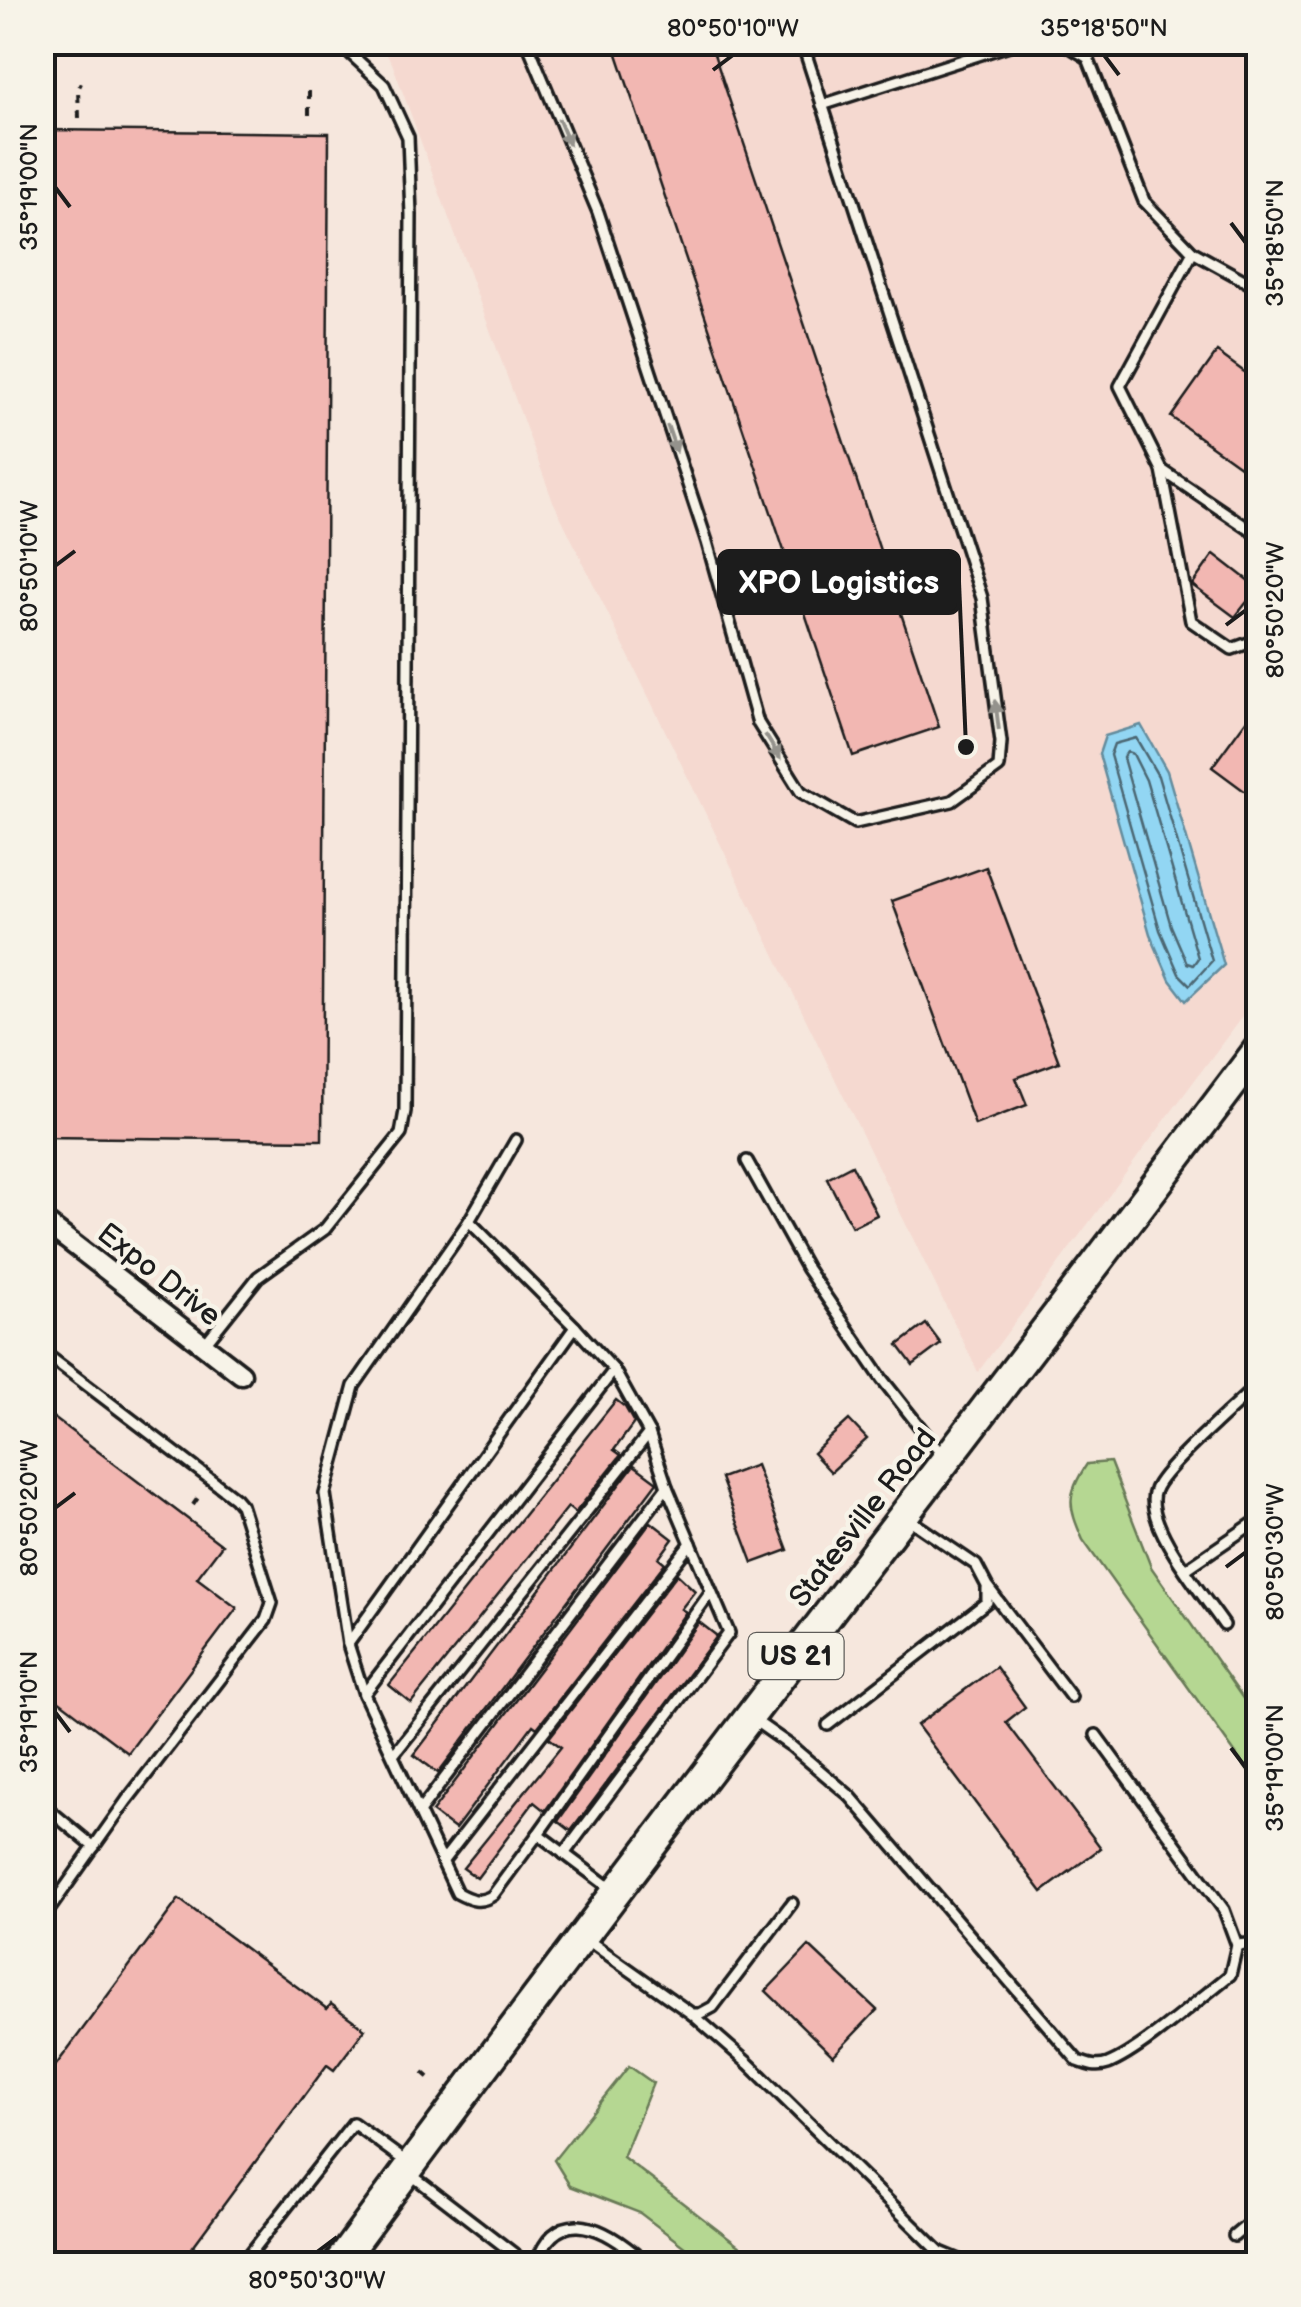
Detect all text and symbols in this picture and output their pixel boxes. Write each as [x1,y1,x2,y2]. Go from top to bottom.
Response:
text: 80°50'10"W [667,13,799,44]
text: 35°18'50"N [1040,13,1168,44]
one-way arrow [557,118,573,148]
text: 35°19'00"N [14,123,45,251]
text: 35°18'50"N [1260,179,1291,307]
one-way arrow [666,424,681,454]
text: 80°50'10"W [14,500,45,632]
text: 80°50'20"W [1260,541,1291,678]
callout: XPO Logistics [719,551,959,613]
text: XPO Logistics [739,564,939,603]
one-way arrow [989,699,1005,731]
one-way arrow [763,733,781,761]
street label: Expo Drive [90,1216,228,1334]
street label: Statesville Road [782,1421,944,1615]
text: 80°50'20"W [14,1439,45,1576]
text: 80°50'30"W [1260,1483,1291,1621]
road number: US 21 [748,1633,844,1679]
text: 35°19'10"N [14,1650,45,1774]
text: 35°19'00"N [1260,1704,1291,1832]
text: 80°50'30"W [248,2265,386,2296]

